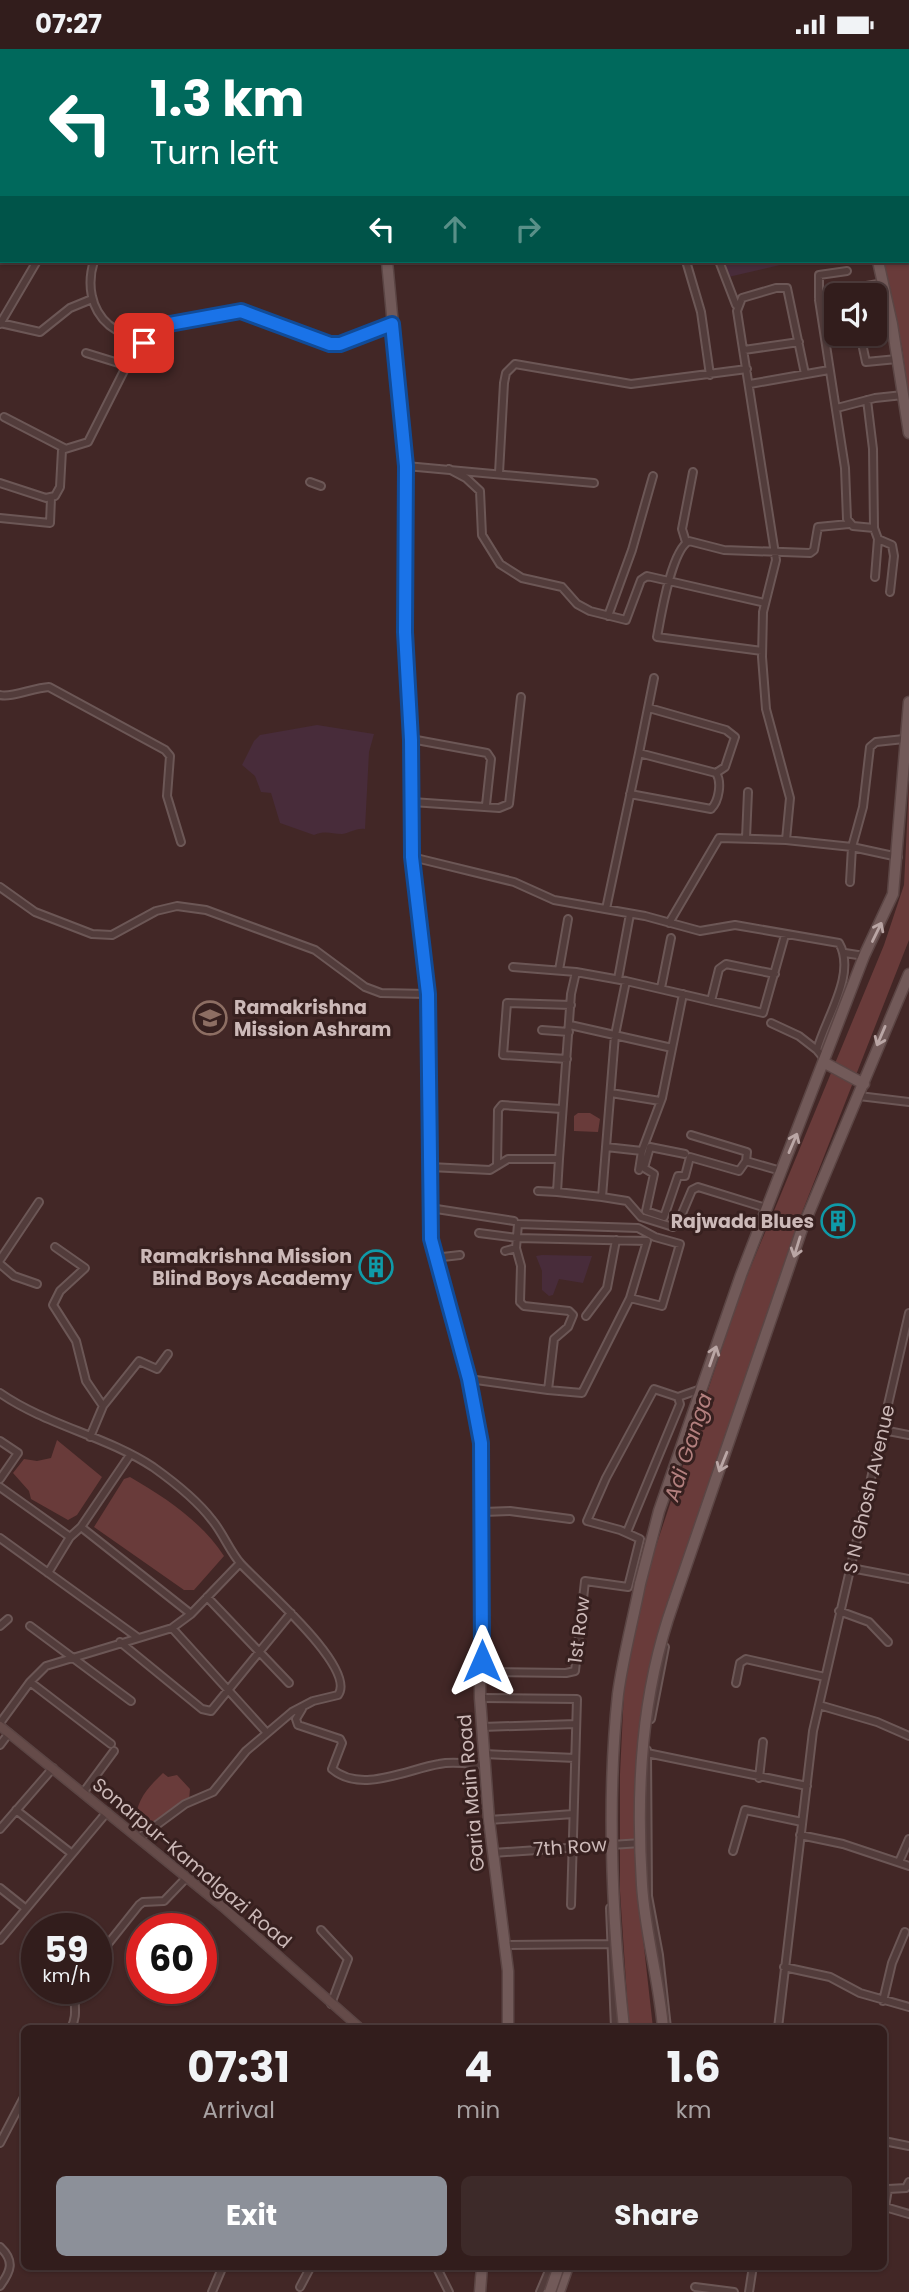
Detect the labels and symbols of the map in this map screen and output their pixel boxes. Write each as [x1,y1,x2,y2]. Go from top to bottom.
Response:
pin [114,313,174,373]
one-way arrow [870,922,884,943]
place label: Ramakrishna Mission Ashram [234,994,391,1043]
school or university icon: Ramakrishna Mission Ashram [191,999,229,1037]
one-way arrow [874,1025,887,1046]
one-way arrow [787,1132,800,1154]
building icon: Rajwada Blues [819,1202,857,1240]
place label: Rajwada Blues [671,1208,814,1235]
one-way arrow [789,1236,802,1258]
place label: Ramakrishna Mission Blind Boys Academy [140,1243,353,1292]
building icon: Ramakrishna Mission Blind Boys Academy [357,1248,395,1286]
one-way arrow [708,1345,720,1367]
water label: Adi Ganga [657,1389,719,1506]
street label: S N Ghosh Avenue [836,1402,902,1576]
one-way arrow [715,1451,728,1472]
street label: 1st Row [562,1595,597,1665]
position arrow [445,1624,519,1698]
street label: Garia Main Road [451,1713,491,1873]
street label: Sonarpur-Kamalgazi Road [87,1771,297,1955]
street label: 7th Row [532,1831,608,1863]
speed limit sign: 60 [126,1913,217,2004]

